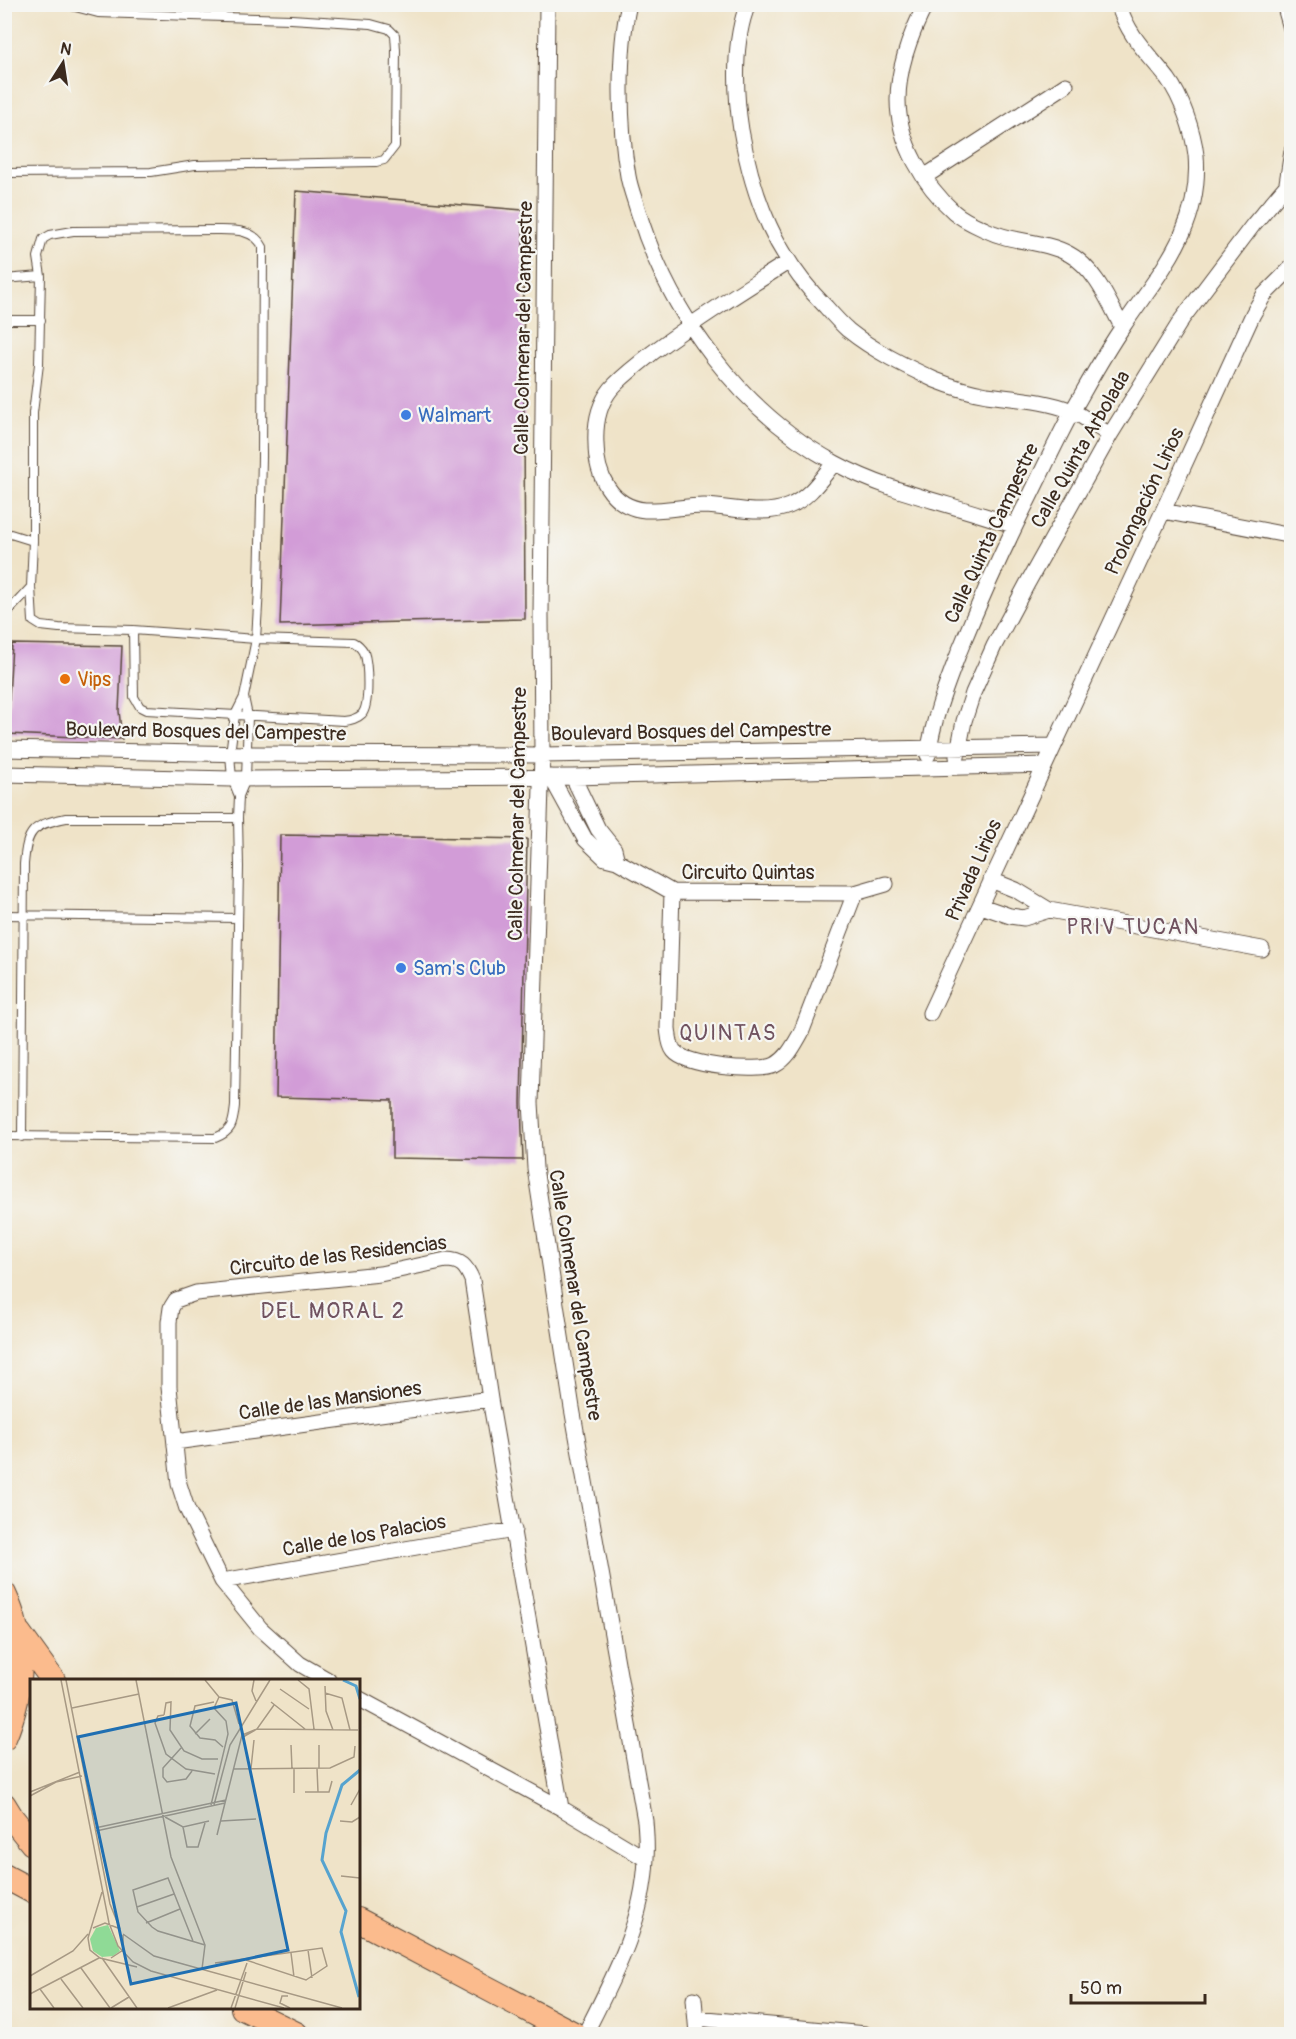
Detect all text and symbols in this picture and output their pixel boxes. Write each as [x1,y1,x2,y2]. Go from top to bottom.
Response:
north arrow [33,33,93,93]
text: N [59,38,73,60]
street label: Calle Colmenar del Campestre [509,201,538,455]
street label: Calle Quinta Arbolada [1025,366,1136,532]
place label: Walmart [418,403,492,428]
marker: Walmart [399,408,413,422]
street label: Prolongación Lirios [1099,424,1190,579]
street label: Calle Quinta Campestre [939,439,1044,627]
place label: Vips [77,667,111,692]
marker: Vips [58,672,72,686]
street label: Calle Colmenar del Campestre [503,687,532,941]
street label: Boulevard Bosques del Campestre [65,717,347,746]
street label: Boulevard Bosques del Campestre [550,717,832,746]
street label: Privada Lirios [940,815,1007,925]
street label: Circuito Quintas [681,860,815,885]
district label: PRIV TUCAN [1066,913,1200,941]
place label: Sam's Club [413,956,506,981]
marker: Sam's Club [394,961,408,975]
district label: QUINTAS [679,1019,777,1047]
street label: Calle Colmenar del Campestre [543,1168,608,1422]
street label: Circuito de las Residencias [228,1230,448,1281]
district label: DEL MORAL 2 [260,1297,406,1325]
street label: Calle de las Mansiones [237,1375,423,1426]
street label: Calle de los Palacios [281,1509,448,1562]
inset map [30,1679,360,2009]
scale bar [1071,1967,1204,2005]
text: 50 m [1080,1977,1122,2000]

